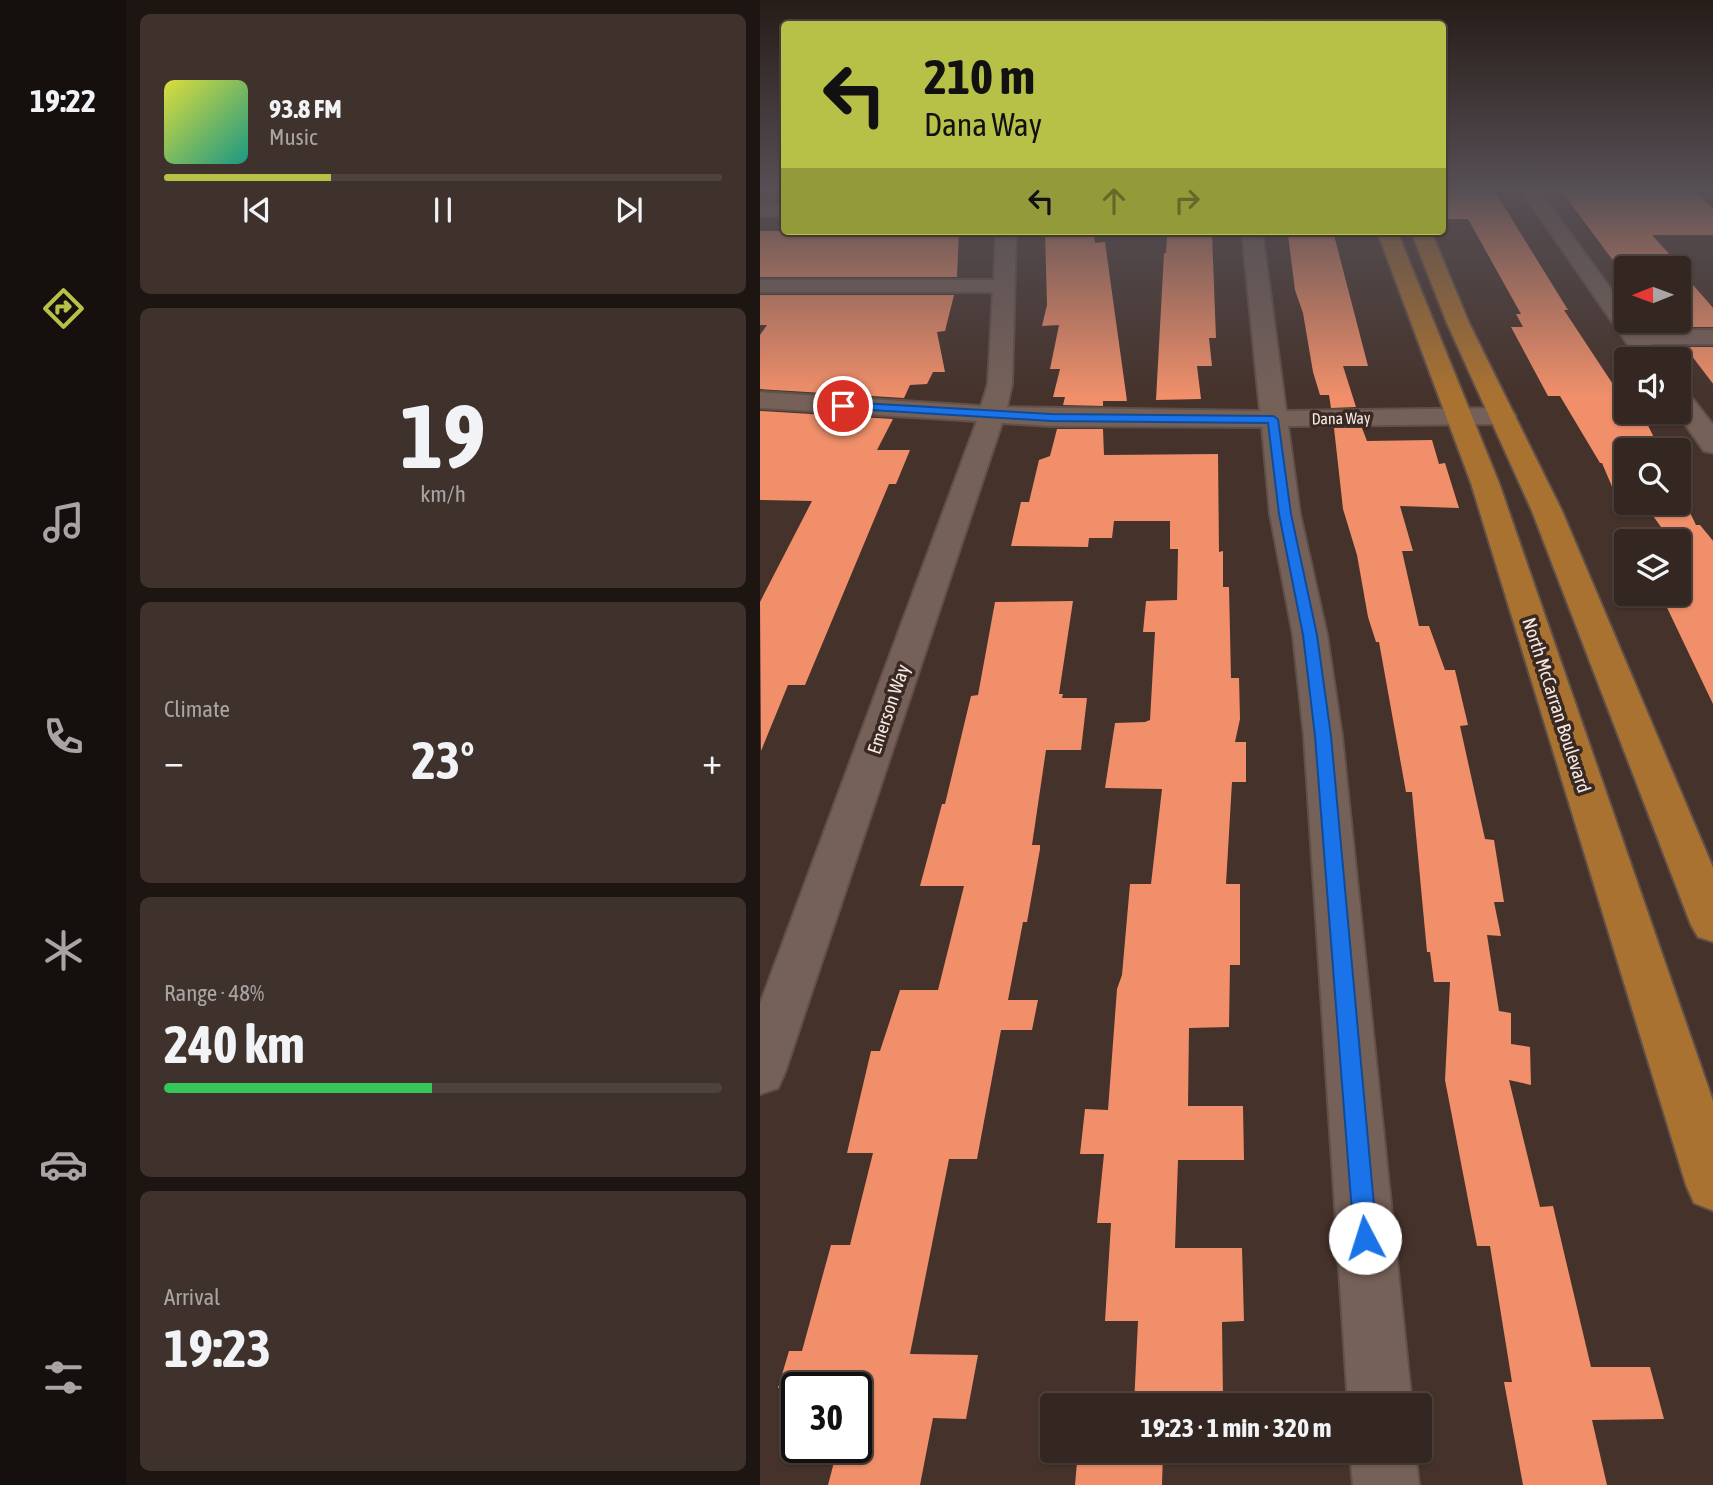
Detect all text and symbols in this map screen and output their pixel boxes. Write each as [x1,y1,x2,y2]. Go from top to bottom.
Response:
text: 210 m [924,48,1035,104]
icon: left [809,49,900,140]
text: 19:22 [30,82,96,119]
text: 93.8 FM [269,94,342,124]
text: Dana Way [924,106,1042,143]
text: Music [269,124,317,150]
icon: left [1022,182,1060,220]
icon: ahead [1095,182,1133,220]
icon: right [1168,182,1206,220]
icon: previous [238,191,276,229]
icon: pause [424,191,462,229]
icon: next [610,191,648,229]
north arrow [1614,256,1691,332]
map controls [1614,256,1691,606]
icon: directions [39,284,88,333]
button: sound [1614,347,1691,424]
pin [813,376,873,436]
text: 19 [400,383,486,487]
icon: arrive [824,387,862,425]
street label: Dana Way [1311,408,1371,429]
button: search [1614,438,1691,515]
text: km/h [420,481,466,507]
icon: music [39,498,88,547]
button: layers [1614,529,1691,606]
street label: North McCarran Boulevard [1518,615,1596,795]
street label: Emerson Way [862,661,914,757]
text: Climate [164,696,230,722]
icon: phone [39,712,88,761]
text: 23° [411,730,475,790]
text: − [164,739,184,782]
text: + [702,739,722,782]
icon: climate [39,926,88,975]
text: Range · 48% [164,980,264,1006]
text: 240 km [164,1014,305,1074]
icon: car [39,1140,88,1189]
position arrow [1328,1201,1402,1275]
text: Arrival [164,1284,220,1310]
text: 19:23 [164,1318,271,1378]
icon: filters [39,1353,88,1402]
speed limit sign: 30 [781,1372,872,1463]
text: 19:23 · 1 min · 320 m [1141,1413,1331,1443]

